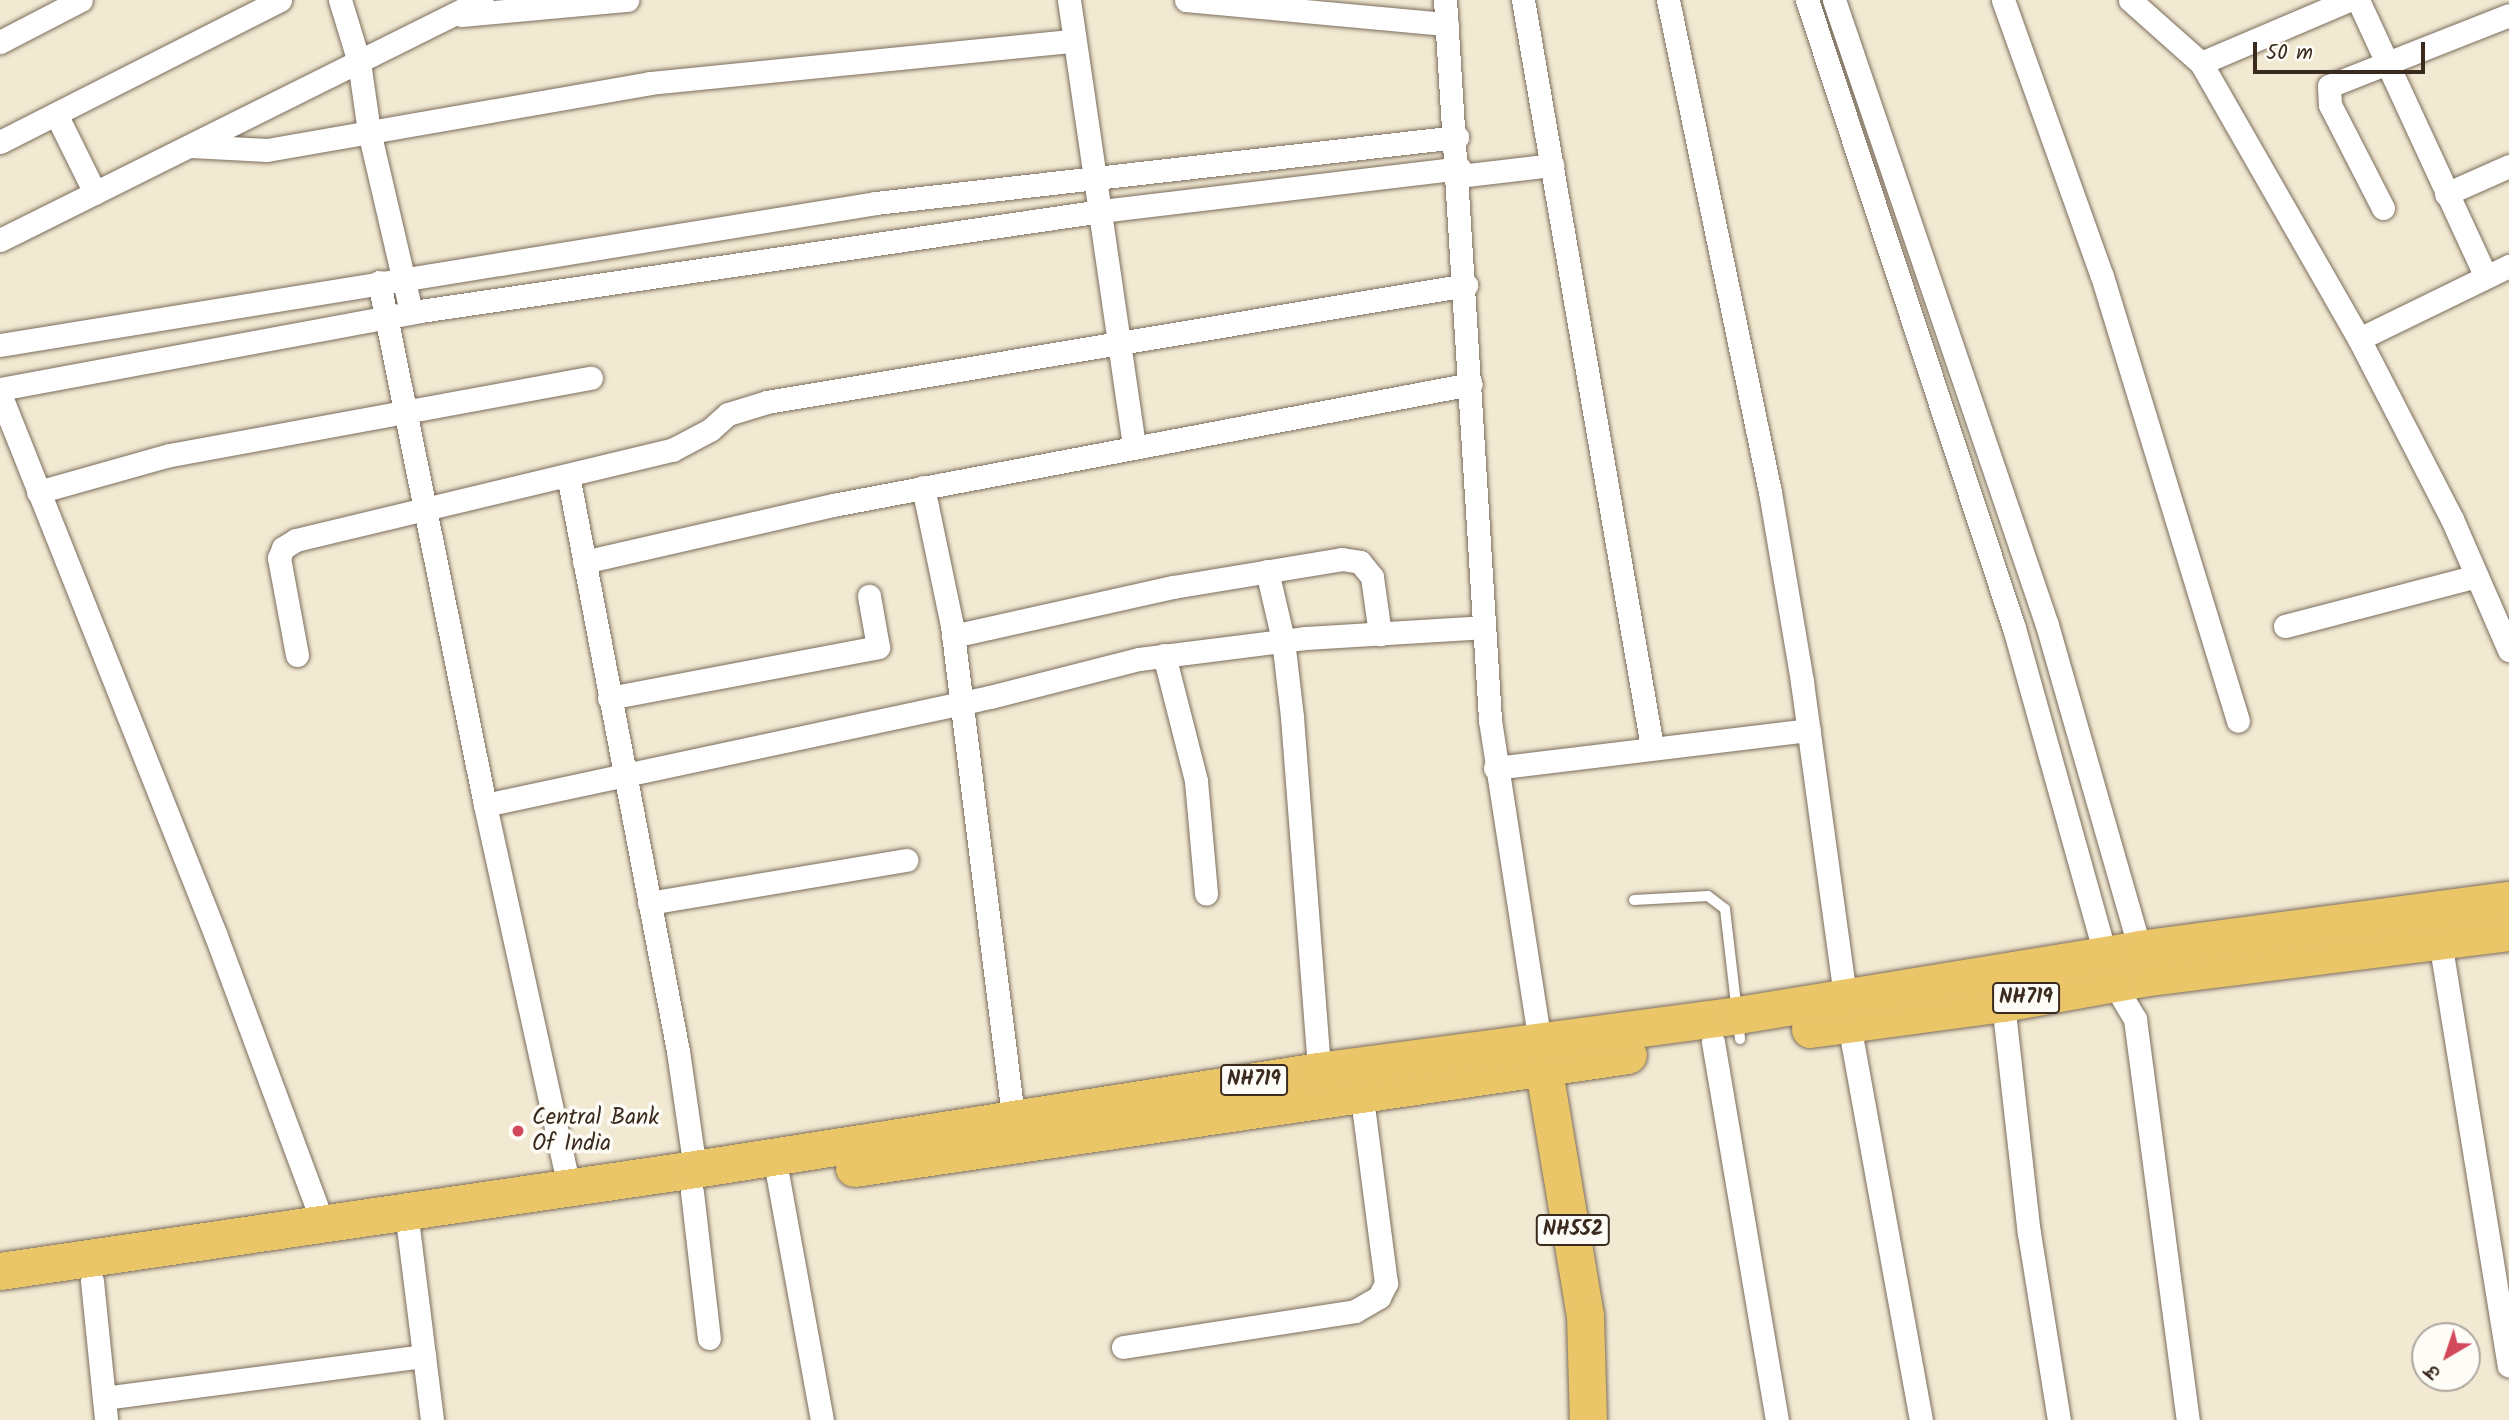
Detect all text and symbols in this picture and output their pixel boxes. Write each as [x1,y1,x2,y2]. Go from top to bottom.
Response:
scale bar [2257,28,2428,72]
text: 50 m [2266,37,2313,70]
road number: NH719 [1991,981,2061,1016]
road number: NH719 [1219,1062,1289,1098]
place label: Central Bank Of India [532,1104,659,1158]
marker: Central Bank Of India [510,1123,526,1139]
road number: NH552 [1534,1212,1612,1248]
north arrow [2411,1322,2481,1392]
text: उ [2420,1356,2448,1387]

